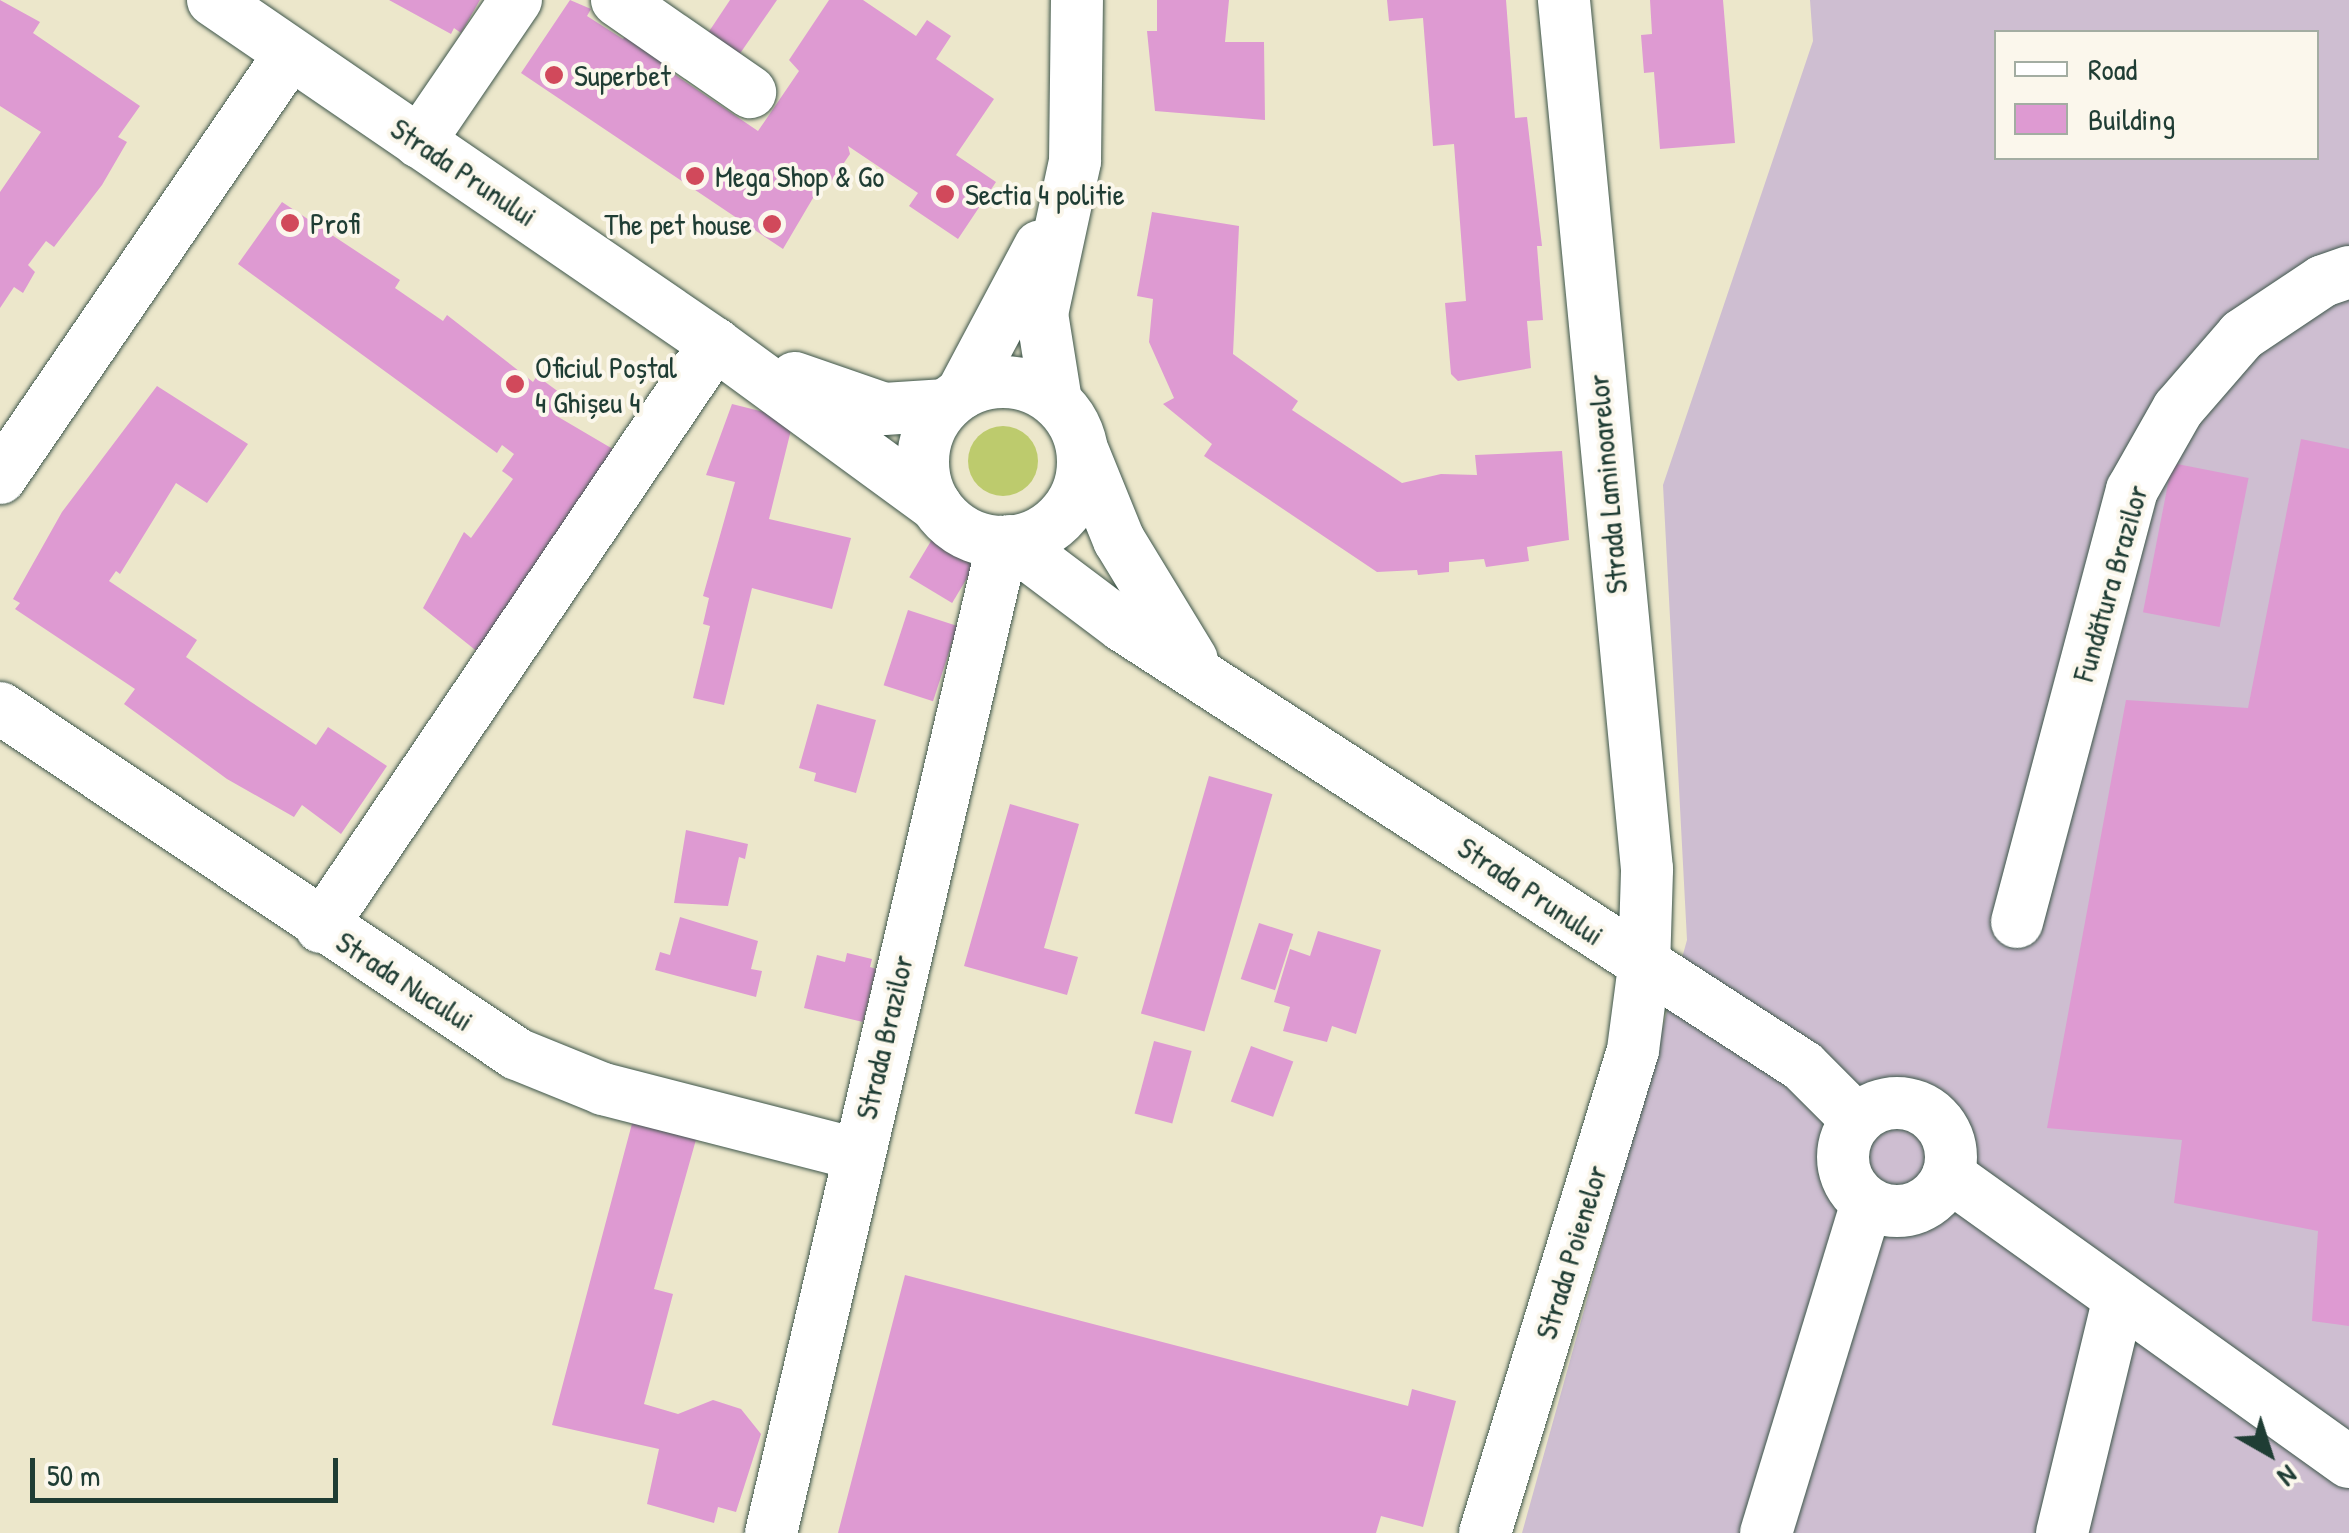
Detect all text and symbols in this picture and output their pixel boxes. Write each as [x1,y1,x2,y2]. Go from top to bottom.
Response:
legend [1994,30,2319,160]
text: Road [2088,49,2137,89]
place label: Superbet [574,57,671,93]
marker: Superbet [543,64,565,86]
text: Building [2088,99,2175,139]
street label: Strada Prunului [384,110,544,234]
place label: Mega Shop & Go [715,158,884,194]
marker: Mega Shop & Go [684,165,706,187]
place label: Sectia 4 politie [965,176,1125,212]
marker: Sectia 4 politie [934,183,956,205]
place label: Profi [310,205,360,241]
place label: The pet house [604,206,752,242]
marker: Profi [279,212,301,234]
marker: The pet house [761,213,783,235]
place label: Oficiul Poștal 4 Ghișeu 4 [535,349,677,420]
marker: Oficiul Poștal 4 Ghișeu 4 [504,373,526,395]
street label: Strada Laminoarelor [1579,373,1635,595]
street label: Fundătura Brazilor [2065,481,2155,685]
street label: Strada Prunului [1451,829,1611,953]
street label: Strada Nucului [330,923,480,1039]
street label: Strada Brazilor [848,951,920,1123]
street label: Strada Poienelor [1527,1161,1615,1343]
north arrow [2219,1403,2319,1503]
scale bar [35,1438,342,1500]
text: 50 m [47,1455,100,1495]
text: N [2270,1457,2306,1496]

